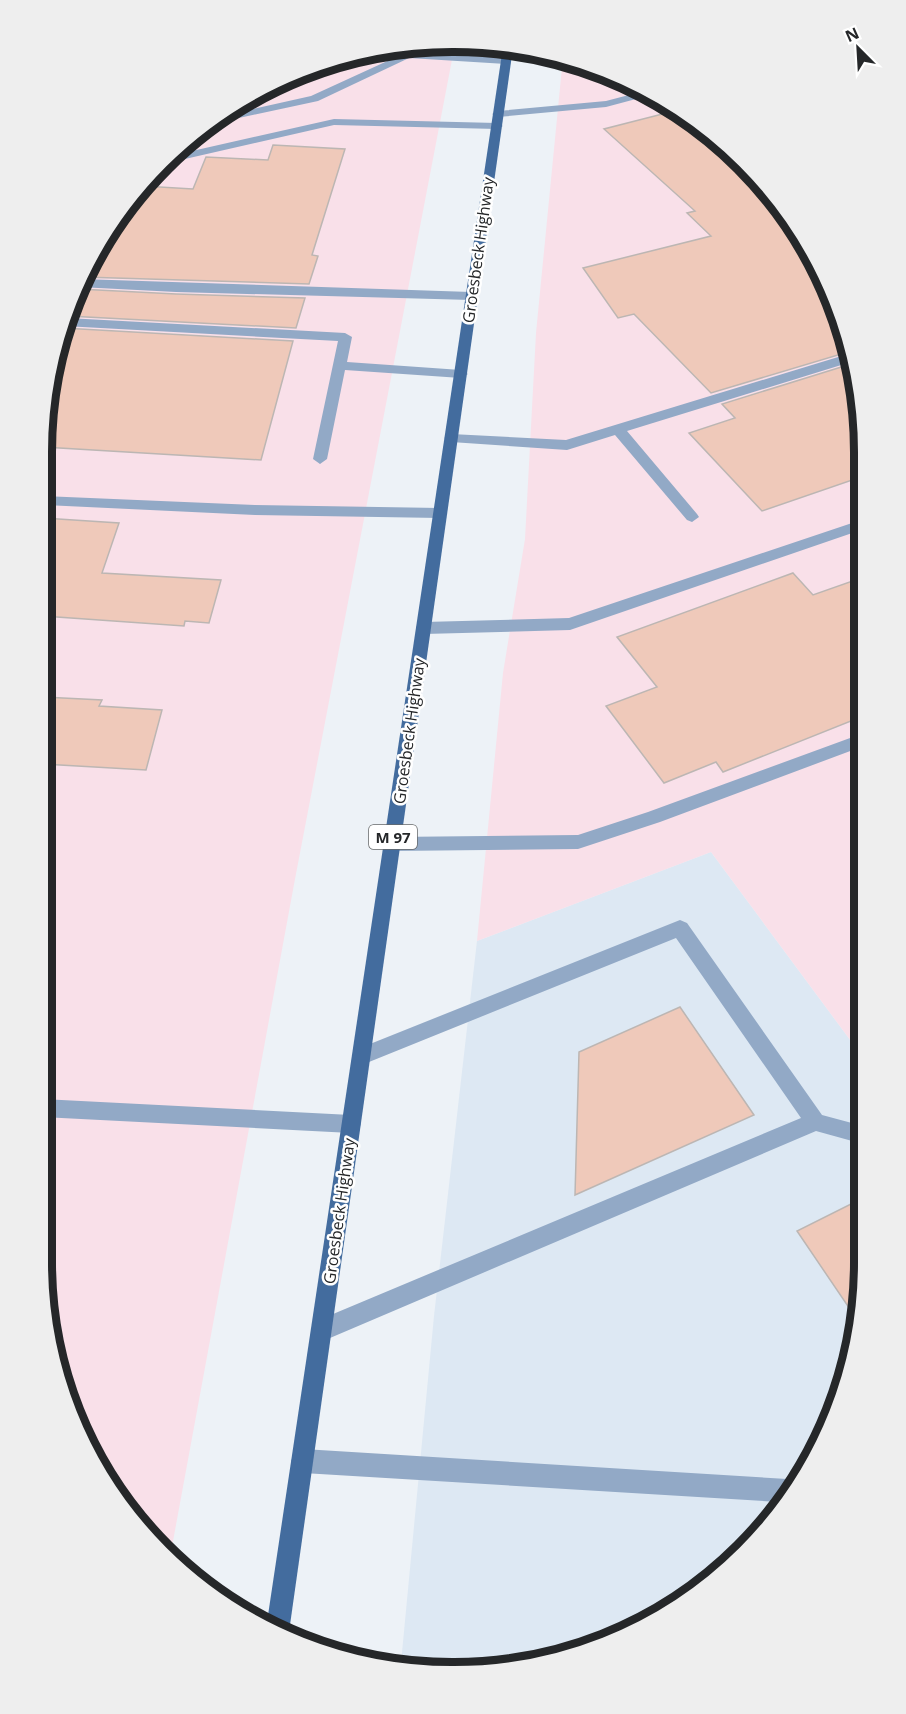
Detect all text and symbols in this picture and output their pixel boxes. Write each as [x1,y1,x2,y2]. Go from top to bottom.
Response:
north arrow [828,18,888,78]
text: N [841,22,862,47]
street label: Groesbeck Highway [457,175,499,324]
street label: Groesbeck Highway [388,656,430,805]
road number: M 97 [369,825,417,849]
street label: Groesbeck Highway [318,1136,360,1285]

